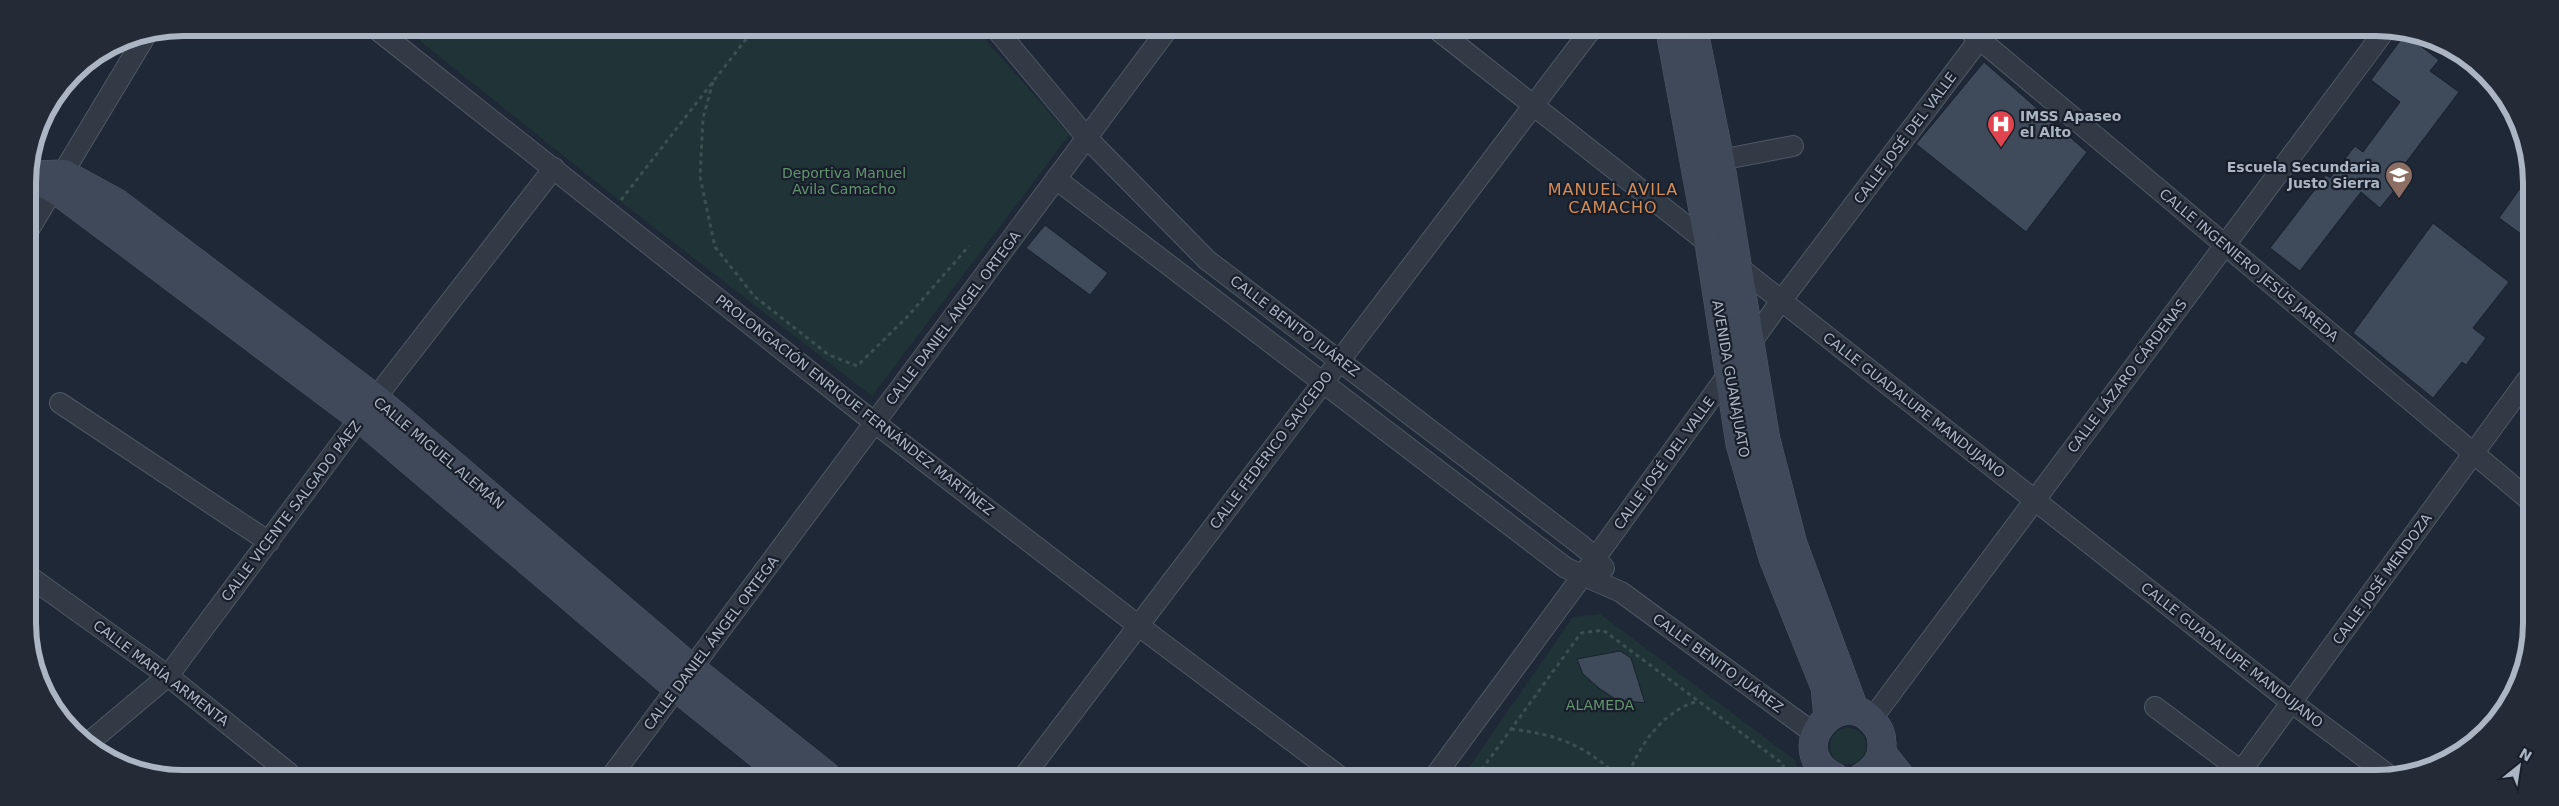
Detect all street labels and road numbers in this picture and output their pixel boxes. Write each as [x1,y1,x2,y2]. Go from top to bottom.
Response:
street label: CALLE JOSÉ DEL VALLE [1850,69,1960,207]
street label: CALLE INGENIERO JESÚS JAREDA [2156,185,2343,345]
street label: CALLE DANIEL ÁNGEL ORTEGA [882,228,1024,408]
street label: CALLE BENITO JUÁREZ [1227,272,1363,380]
street label: PROLONGACIÓN ENRIQUE FERNÁNDEZ MARTÍNEZ [713,291,998,519]
street label: CALLE LÁZARO CÁRDENAS [2064,296,2190,456]
street label: AVENIDA GUANAJUATO [1709,299,1753,459]
street label: CALLE GUADALUPE MANDUJANO [1820,329,2008,481]
street label: CALLE FEDERICO SAUCEDO [1206,368,1336,532]
street label: CALLE MIGUEL ALEMÁN [371,394,507,512]
street label: CALLE JOSÉ DEL VALLE [1610,394,1718,532]
street label: CALLE VICENTE SALGADO PÁEZ [218,418,364,604]
street label: CALLE JOSÉ MENDOZA [2329,510,2435,648]
street label: CALLE DANIEL ÁNGEL ORTEGA [640,553,782,733]
street label: CALLE GUADALUPE MANDUJANO [2138,579,2326,731]
street label: CALLE BENITO JUÁREZ [1650,610,1786,716]
street label: CALLE MARÍA ARMENTA [90,617,232,729]

